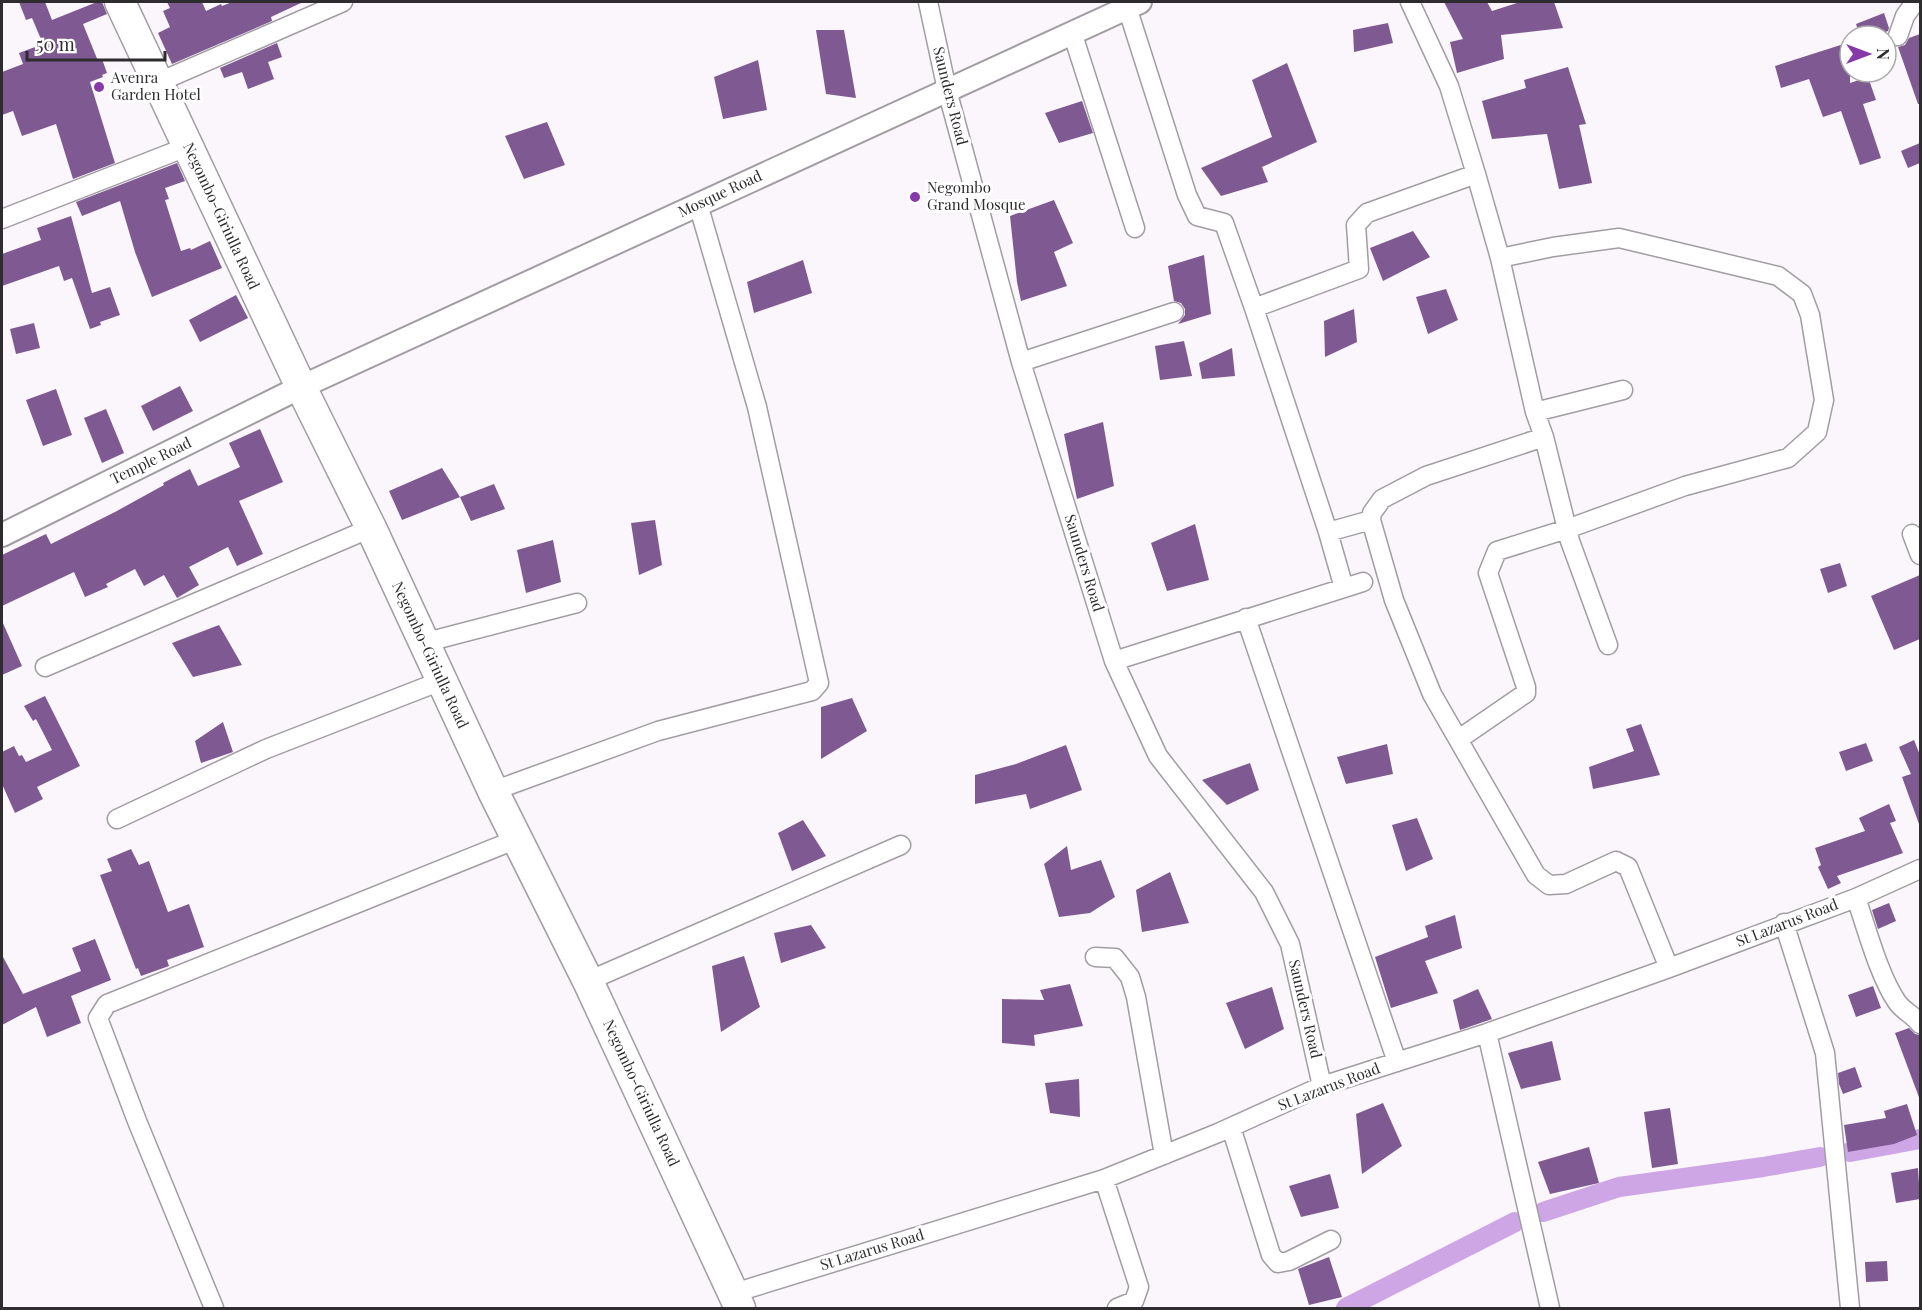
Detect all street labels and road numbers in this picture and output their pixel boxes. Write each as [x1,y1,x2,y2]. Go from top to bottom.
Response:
street label: Saunders Road [929,44,973,147]
street label: Negombo-Giriulla Road [179,139,265,292]
street label: Mosque Road [674,165,765,221]
street label: Temple Road [107,432,195,488]
street label: Saunders Road [1061,512,1109,614]
street label: Negombo-Giriulla Road [388,578,474,731]
street label: St Lazarus Road [1733,893,1841,951]
street label: Saunders Road [1285,957,1327,1060]
street label: Negombo-Giriulla Road [599,1016,685,1169]
street label: St Lazarus Road [1275,1057,1383,1115]
street label: St Lazarus Road [817,1224,926,1274]

